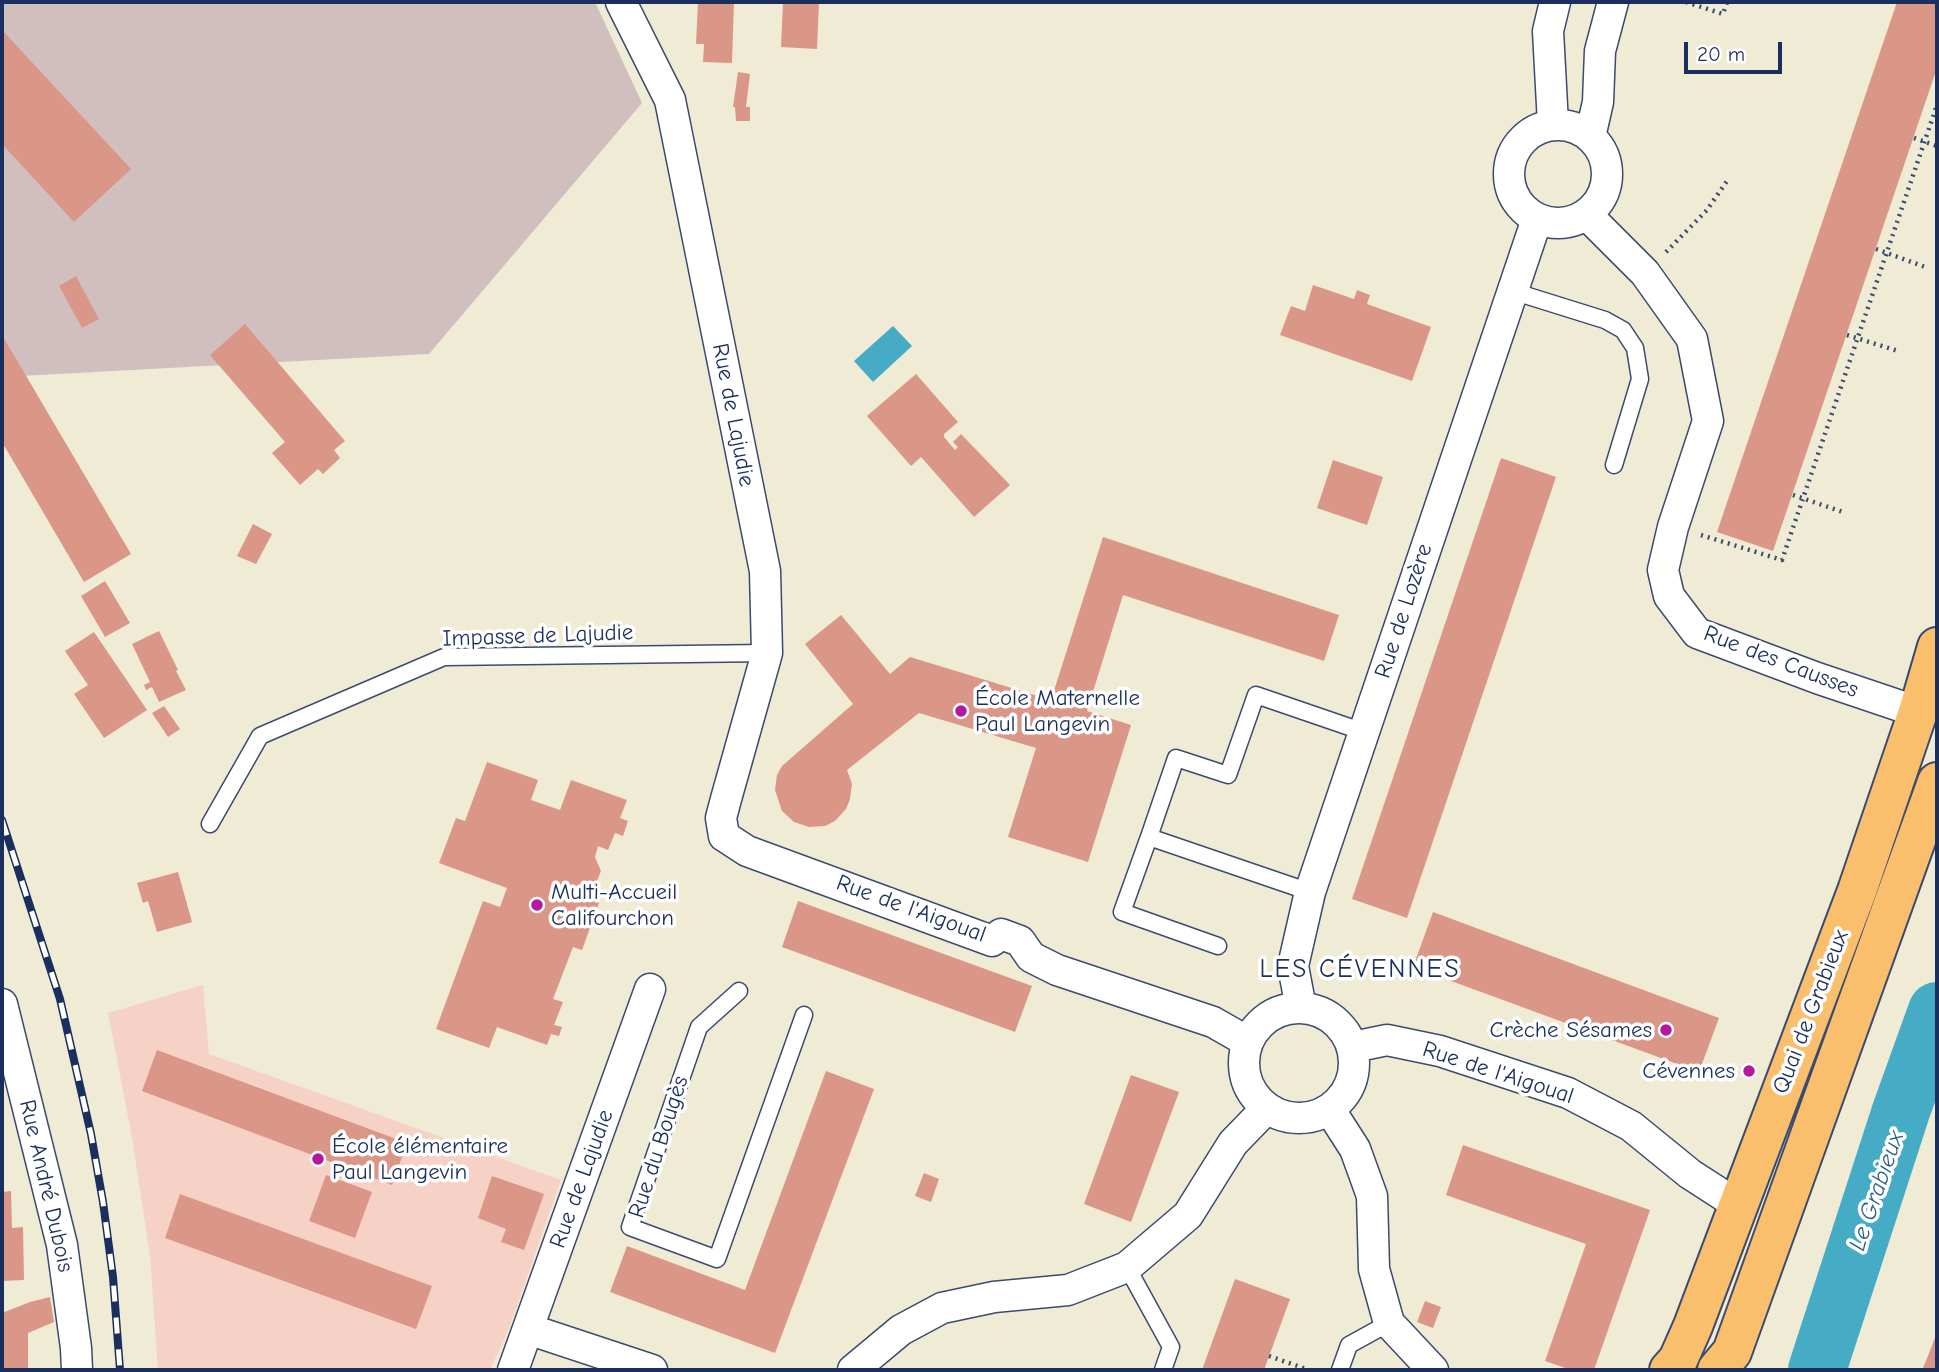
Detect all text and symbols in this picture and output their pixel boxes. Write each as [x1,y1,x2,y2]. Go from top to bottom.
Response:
scale bar [1687,28,1785,72]
text: 20 m [1697,42,1745,66]
street label: Rue de Lajudie [706,341,760,489]
street label: Rue de Lozère [1369,540,1439,682]
street label: Impasse de Lajudie [442,619,634,653]
street label: Rue des Causses [1700,620,1862,704]
place label: École Maternelle Paul Langevin [975,684,1140,738]
marker: École Maternelle Paul Langevin [953,703,969,719]
street label: Rue de l'Aigoual [832,869,990,949]
place label: Multi-Accueil Califourchon [551,878,677,932]
marker: Multi-Accueil Califourchon [529,897,545,913]
street label: Quai de Grabieux [1767,926,1855,1098]
district label: LES CÉVENNES [1261,954,1459,986]
place label: Crèche Sésames [1490,1016,1652,1044]
marker: Crèche Sésames [1658,1022,1674,1038]
street label: Rue de l'Aigoual [1419,1036,1577,1110]
place label: Cévennes [1642,1057,1735,1085]
marker: Cévennes [1741,1063,1757,1079]
street label: Rue du Bougès [623,1072,695,1222]
street label: Rue André Dubois [13,1097,79,1275]
street label: Rue de Lajudie [544,1106,620,1252]
water label: Le Grabieux [1843,1127,1911,1255]
place label: École élémentaire Paul Langevin [332,1132,508,1186]
marker: École élémentaire Paul Langevin [310,1151,326,1167]

